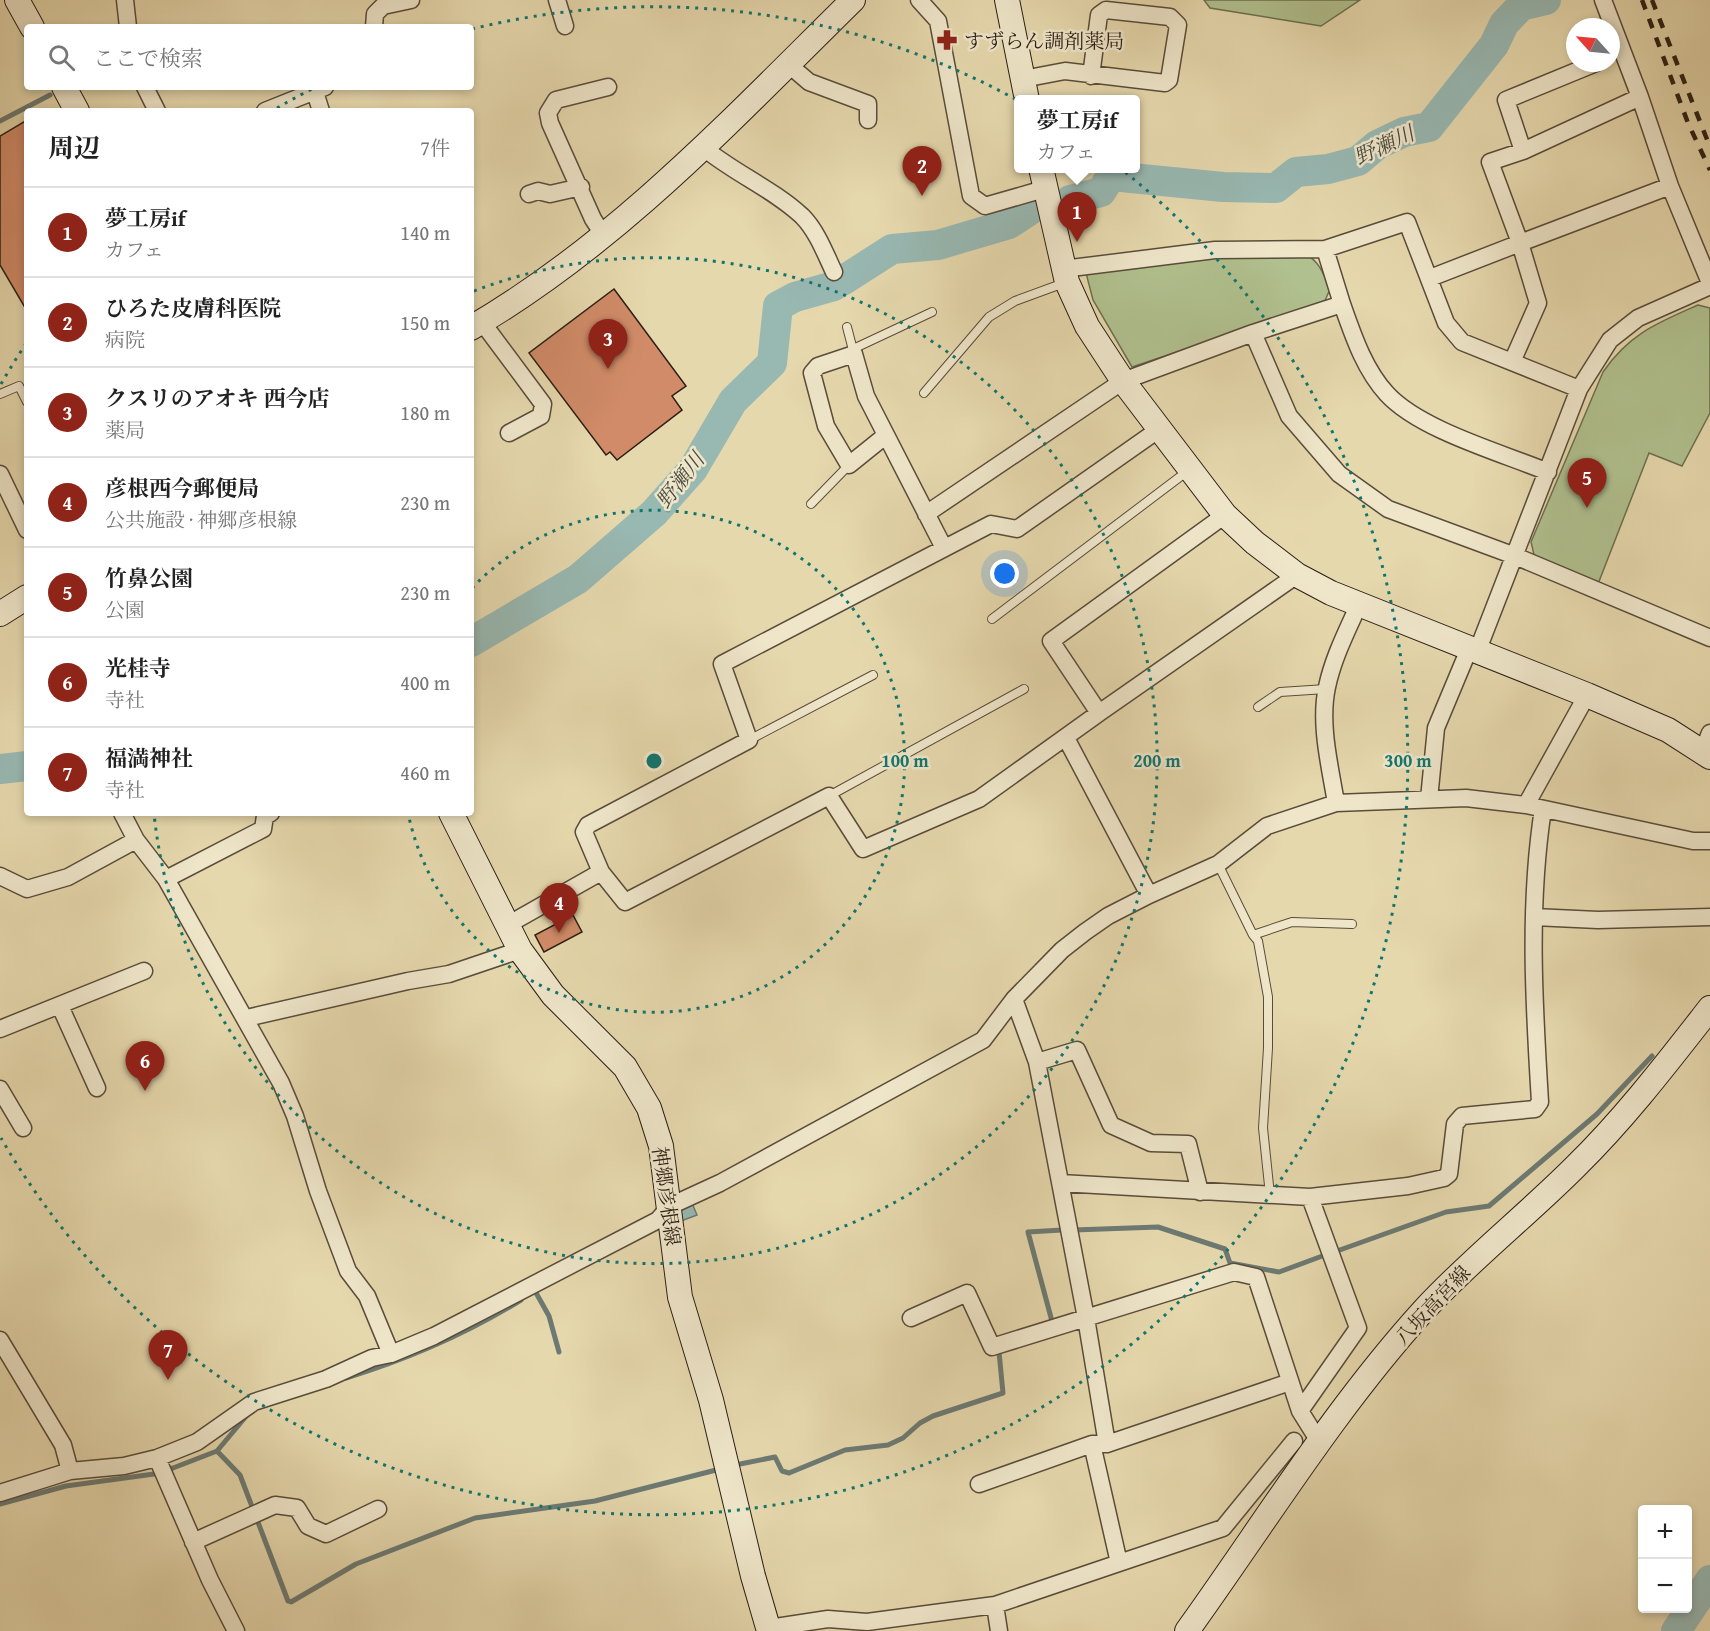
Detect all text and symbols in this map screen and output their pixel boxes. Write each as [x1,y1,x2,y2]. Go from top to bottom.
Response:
north arrow [1566,18,1620,72]
search box [24,24,474,90]
place label: すずらん調剤薬局 [964,26,1124,55]
pharmacy icon: すずらん調剤薬局 [935,28,959,52]
icon: search [45,41,78,74]
text: ここで検索 [93,42,203,74]
popup [1014,95,1140,173]
text: 夢工房if [1037,104,1117,136]
water label: 野瀬川 [1349,117,1421,172]
text: 周辺 [48,128,100,167]
text: 7件 [420,133,450,162]
text: カフェ [1037,137,1096,166]
pin: 2 [902,146,942,196]
pin: 1 [1058,192,1096,242]
text: 夢工房if [105,202,186,234]
text: 1 [62,218,73,247]
text: 140 m [400,218,450,247]
text: カフェ [105,235,164,264]
text: ひろた皮膚科医院 [105,292,281,324]
text: 2 [62,308,73,337]
text: 150 m [400,308,450,337]
pin: 3 [588,320,628,369]
text: 病院 [105,325,145,354]
text: クスリのアオキ 西今店 [105,382,329,414]
text: 3 [62,398,73,427]
text: 180 m [400,398,450,427]
text: 薬局 [105,415,145,444]
water label: 野瀬川 [648,444,713,514]
pin: 5 [1568,458,1606,508]
text: 彦根西今郵便局 [105,472,259,504]
text: 4 [62,488,73,517]
text: 230 m [400,488,450,517]
text: 公共施設 · 神郷彦根線 [105,505,297,534]
your location [990,559,1019,588]
text: 竹鼻公園 [105,562,193,594]
text: 5 [62,578,73,607]
text: 230 m [400,578,450,607]
text: 公園 [105,595,145,624]
text: 光桂寺 [105,652,171,684]
text: 6 [62,668,73,697]
text: 400 m [400,668,450,697]
text: 寺社 [105,685,145,714]
text: 福満神社 [105,742,193,774]
text: 100 m [881,747,929,774]
text: 200 m [1133,747,1181,774]
text: 300 m [1384,747,1432,774]
centre of rings [644,751,664,771]
text: 7 [62,758,73,787]
text: 460 m [400,758,450,787]
text: 寺社 [105,775,145,804]
pin: 4 [540,884,578,933]
pin: 6 [126,1042,164,1091]
street label: 神郷彦根線 [646,1144,688,1248]
street label: 八坂高宮線 [1387,1259,1477,1351]
pin: 7 [148,1330,188,1380]
map controls [1638,1505,1692,1613]
button: + [1638,1505,1692,1559]
button: − [1638,1559,1692,1613]

